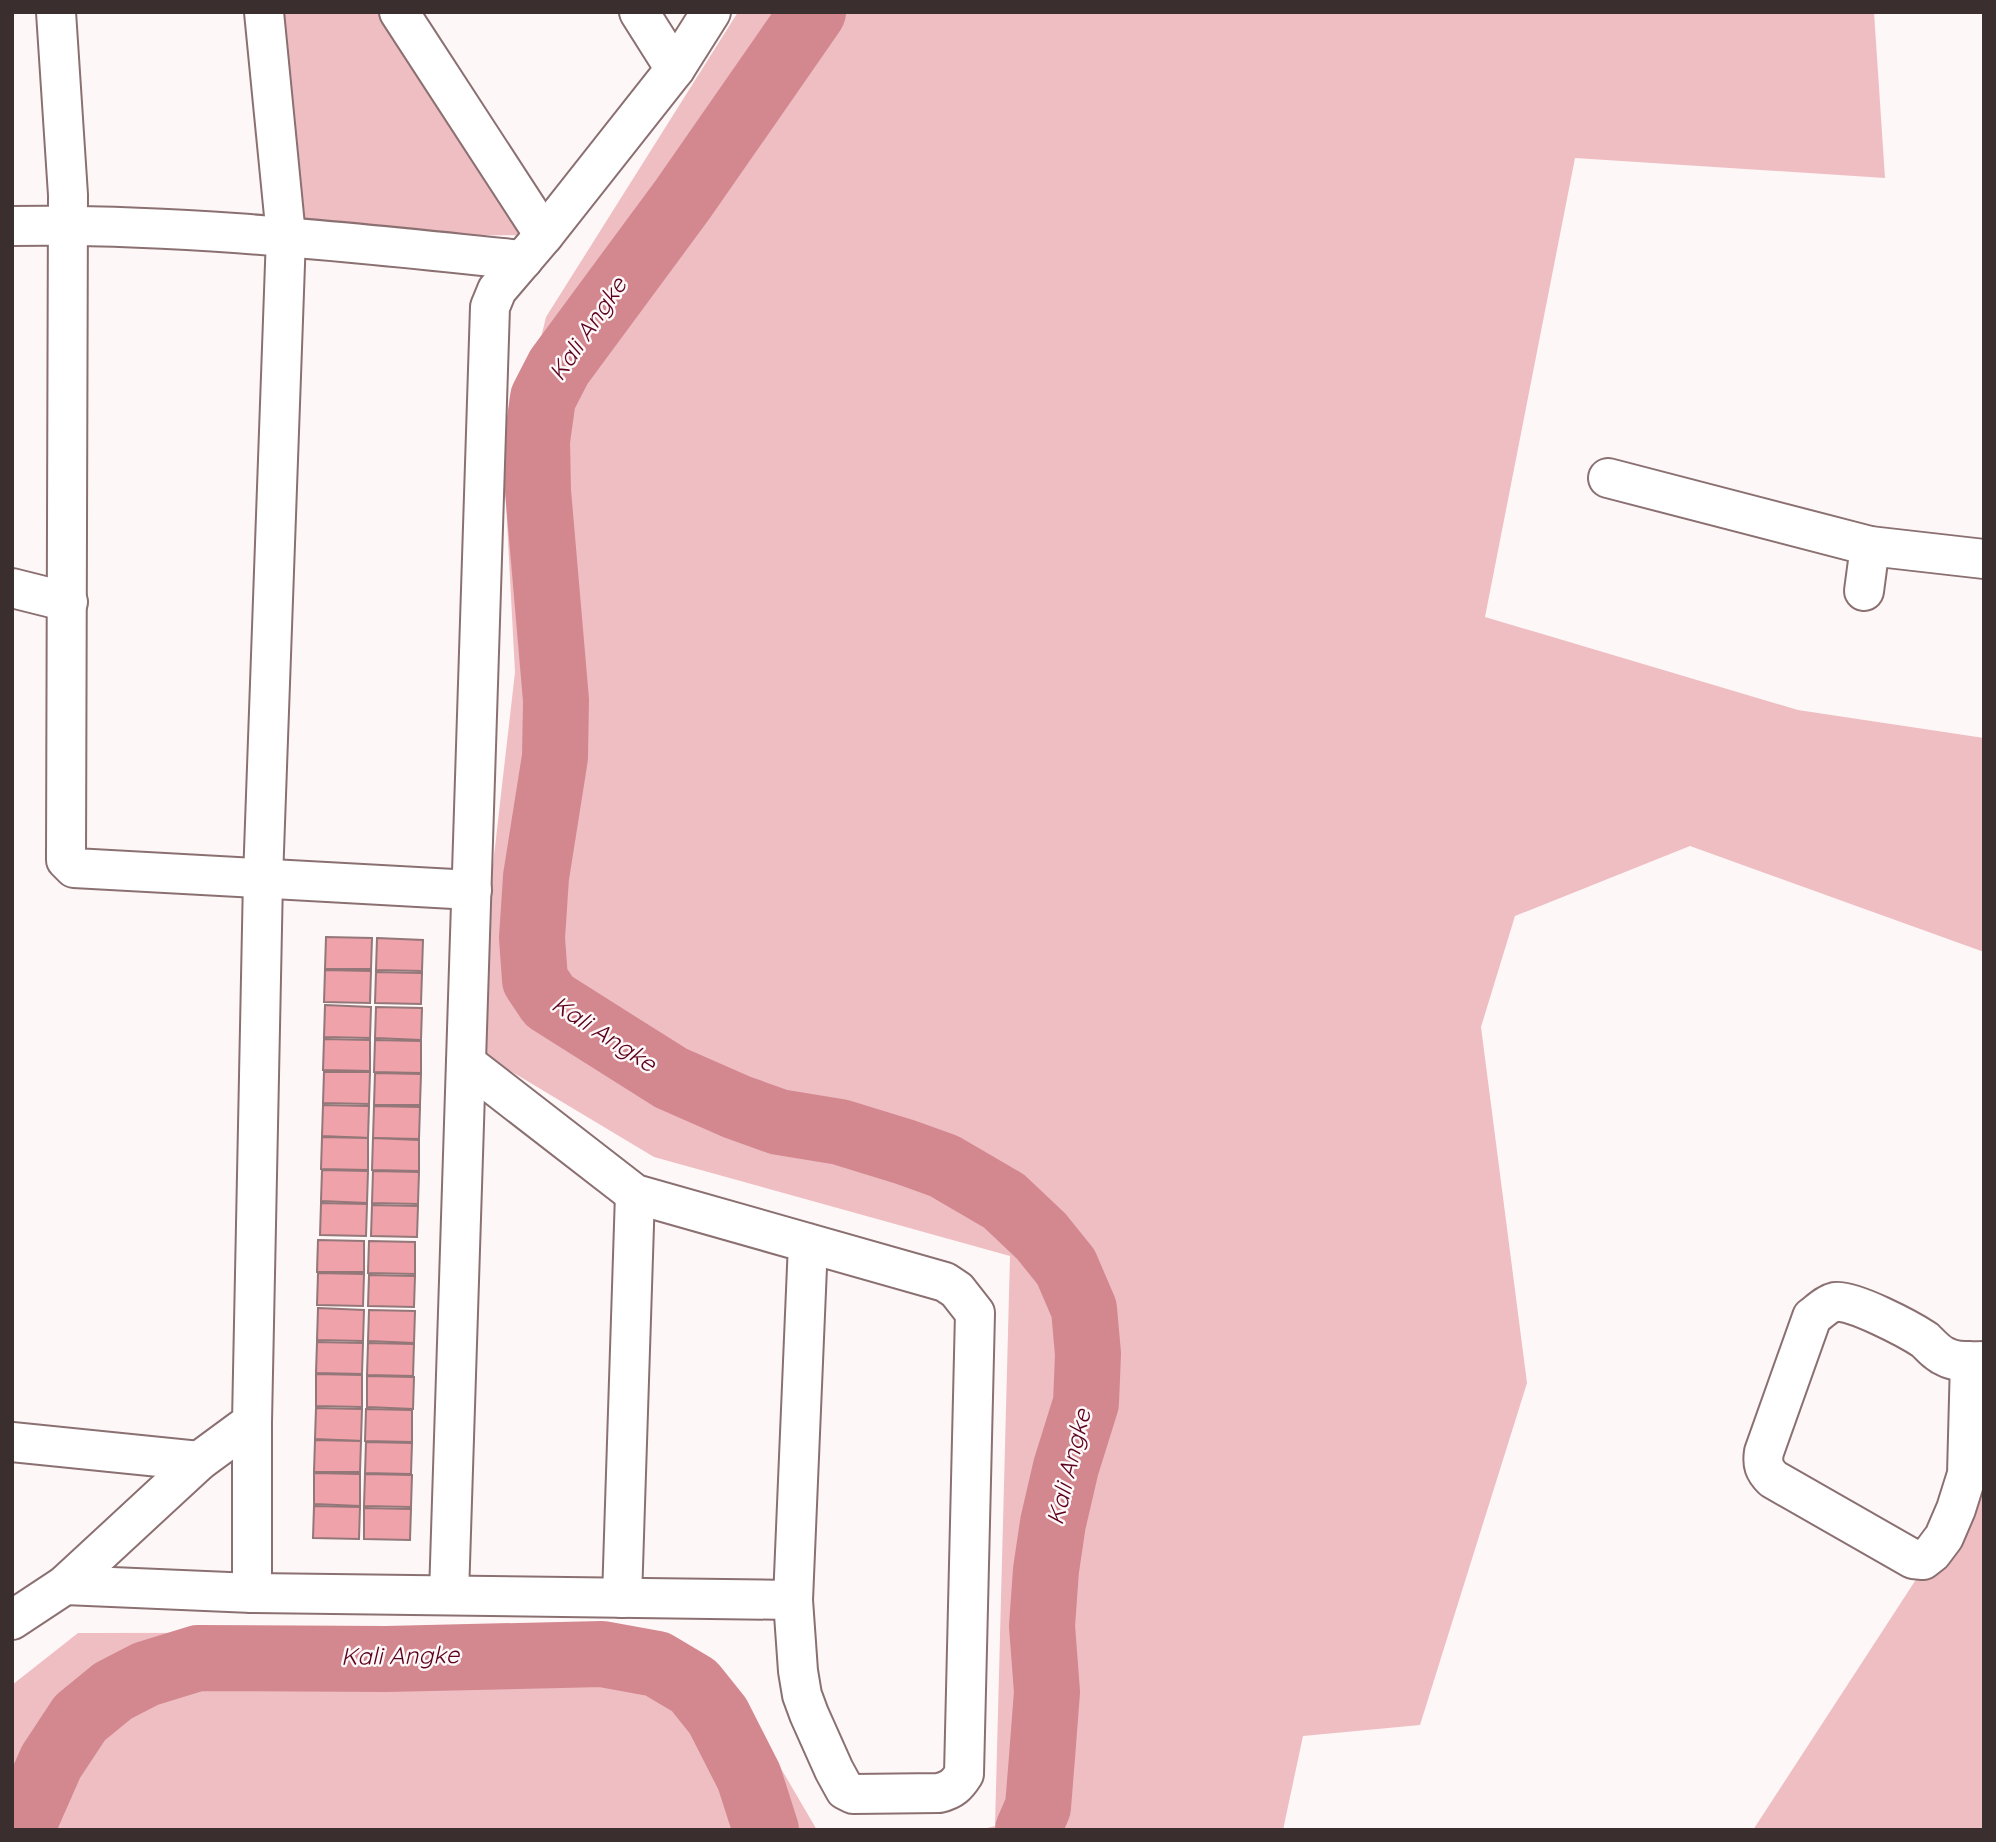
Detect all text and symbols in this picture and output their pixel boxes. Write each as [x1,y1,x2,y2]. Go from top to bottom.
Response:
water label: Kali Angke [542,270,633,386]
water label: Kali Angke [547,988,663,1079]
water label: Kali Angke [1039,1404,1097,1528]
water label: Kali Angke [341,1639,461,1671]

